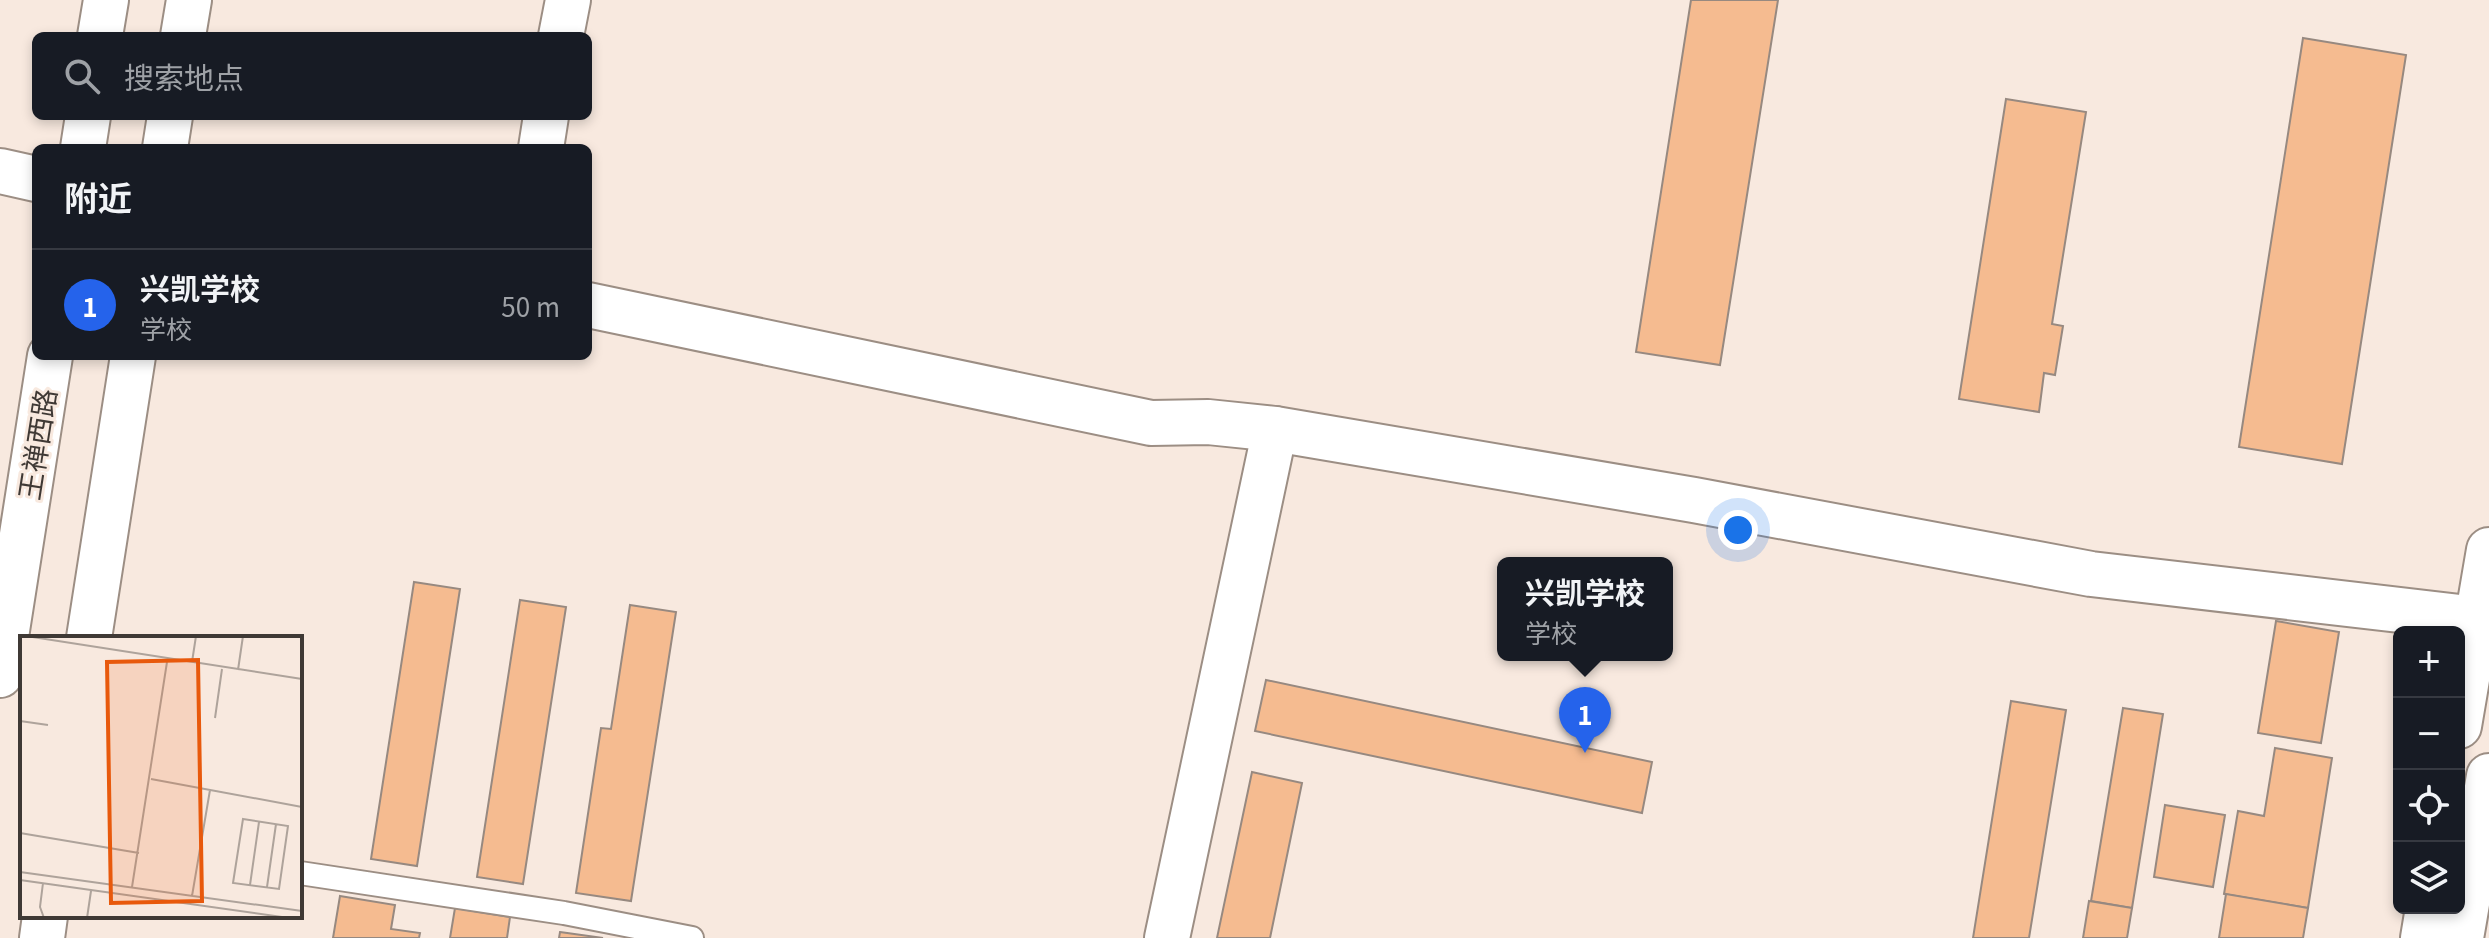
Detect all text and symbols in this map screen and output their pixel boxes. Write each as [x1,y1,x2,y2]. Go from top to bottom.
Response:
search box [32,32,592,120]
icon: search [60,54,104,98]
text: 搜索地点 [124,54,244,98]
text: 附近 [64,172,132,221]
text: 兴凯学校 [140,265,260,309]
text: 1 [82,287,98,324]
text: 50 m [501,287,560,324]
text: 学校 [140,309,192,346]
street label: 王禅西路 [7,386,65,502]
your location [1718,510,1758,550]
popup [1497,557,1673,661]
text: 兴凯学校 [1525,569,1645,613]
text: 学校 [1525,613,1577,650]
map controls [2393,626,2465,914]
button: + [2393,626,2465,698]
inset map [20,636,302,918]
pin: 1 [1559,687,1611,753]
button: − [2393,698,2465,770]
button: locate [2393,770,2465,842]
button: layers [2393,842,2465,914]

